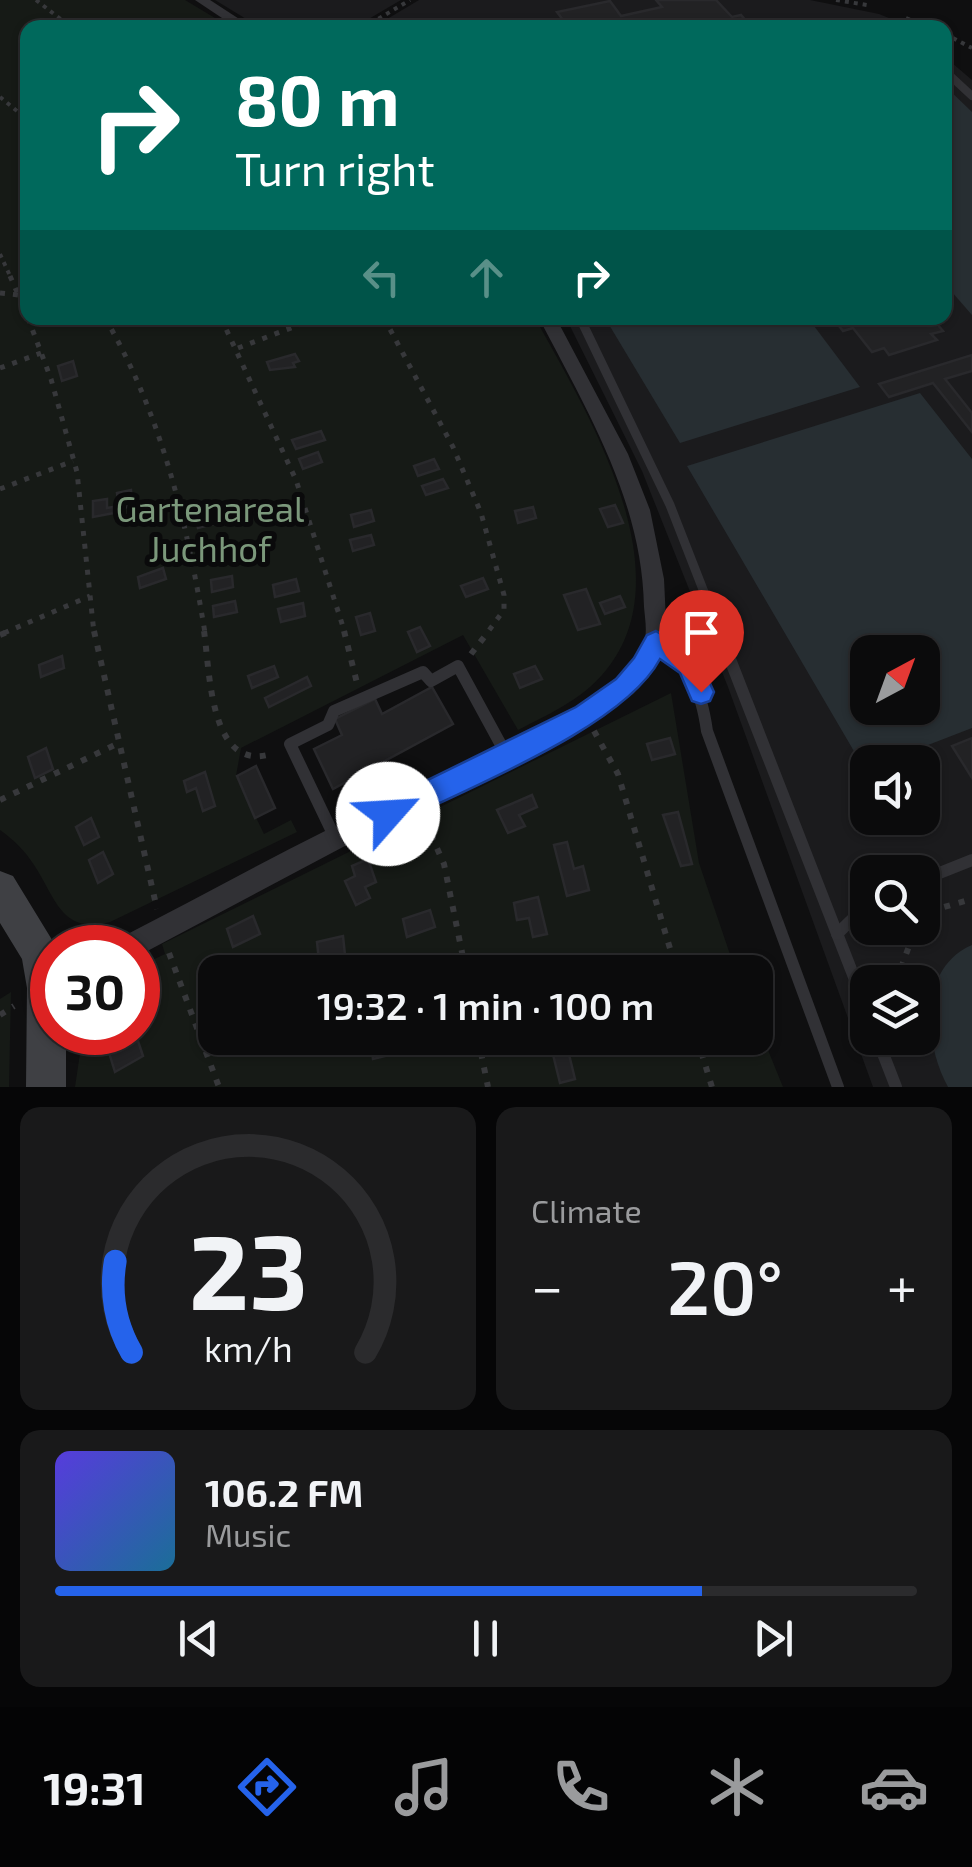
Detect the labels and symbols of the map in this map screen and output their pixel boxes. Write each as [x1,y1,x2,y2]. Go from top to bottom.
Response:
park label: Gartenareal Juchhof [116,487,305,569]
pin [659,590,744,693]
north arrow [850,635,940,725]
position arrow [336,762,440,866]
speed limit sign: 30 [30,925,160,1055]

